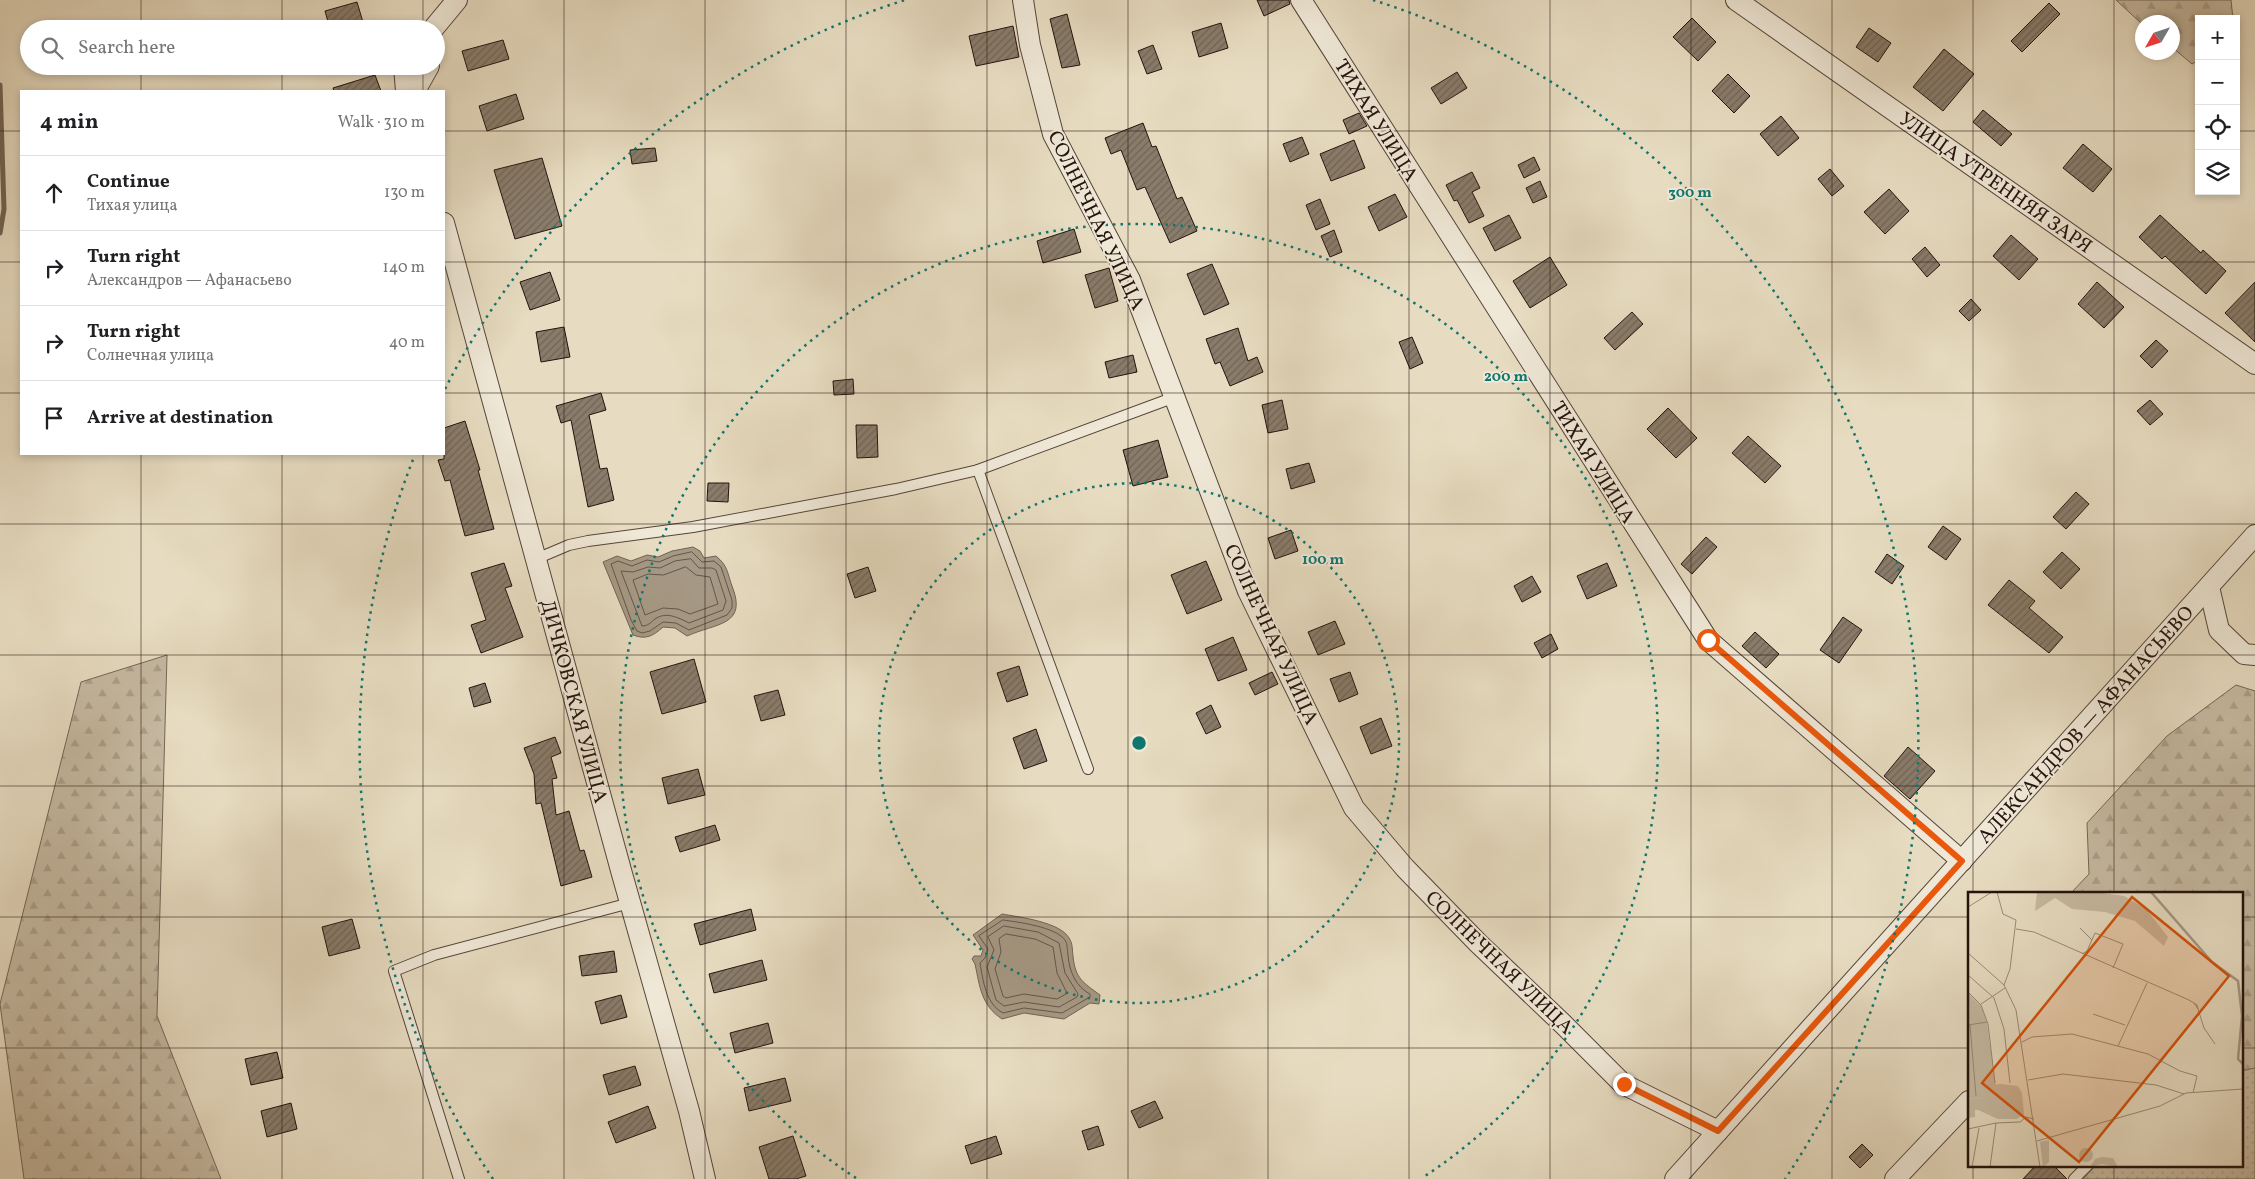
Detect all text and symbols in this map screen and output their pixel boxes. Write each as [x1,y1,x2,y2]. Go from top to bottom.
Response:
north arrow [2135,15,2180,60]
map controls [2195,15,2240,195]
button: + [2195,15,2240,60]
search box [20,20,445,75]
icon: search [38,34,66,62]
text: Search here [78,35,175,61]
street label: ТИХАЯ УЛИЦА [1326,54,1424,188]
button: − [2195,60,2240,105]
button: locate [2195,105,2240,150]
street label: УЛИЦА УТРЕННЯЯ ЗАРЯ [1893,106,2097,261]
text: 4 min [40,108,99,137]
text: Walk · 310 m [338,112,425,134]
street label: СОЛНЕЧНАЯ УЛИЦА [1040,126,1151,315]
button: layers [2195,150,2240,195]
text: Continue [87,169,170,195]
icon: ahead [40,179,68,207]
text: 130 m [384,182,425,204]
text: 300 m [1668,183,1712,204]
text: Тихая улица [87,195,177,217]
text: Turn right [87,244,180,270]
icon: right [40,254,68,282]
text: 140 m [383,257,425,279]
text: Александров — Афанасьево [87,270,292,292]
text: Turn right [87,319,180,345]
icon: right [40,329,68,357]
text: 40 m [389,332,425,354]
text: Солнечная улица [87,345,214,367]
text: 200 m [1484,367,1528,388]
street label: ТИХАЯ УЛИЦА [1543,396,1641,530]
icon: arrive [40,404,68,432]
text: Arrive at destination [87,405,273,431]
street label: СОЛНЕЧНАЯ УЛИЦА [1216,540,1324,730]
text: 100 m [1302,550,1345,571]
street label: ДИЧКОВСКАЯ УЛИЦА [532,597,614,806]
street label: АЛЕКСАНДРОВ — АФАНАСЬЕВО [1972,600,2201,850]
route start [1697,629,1720,652]
centre of rings [1130,734,1148,752]
street label: СОЛНЕЧНАЯ УЛИЦА [1418,885,1579,1042]
inset map [1968,892,2242,1166]
route end [1613,1073,1636,1096]

